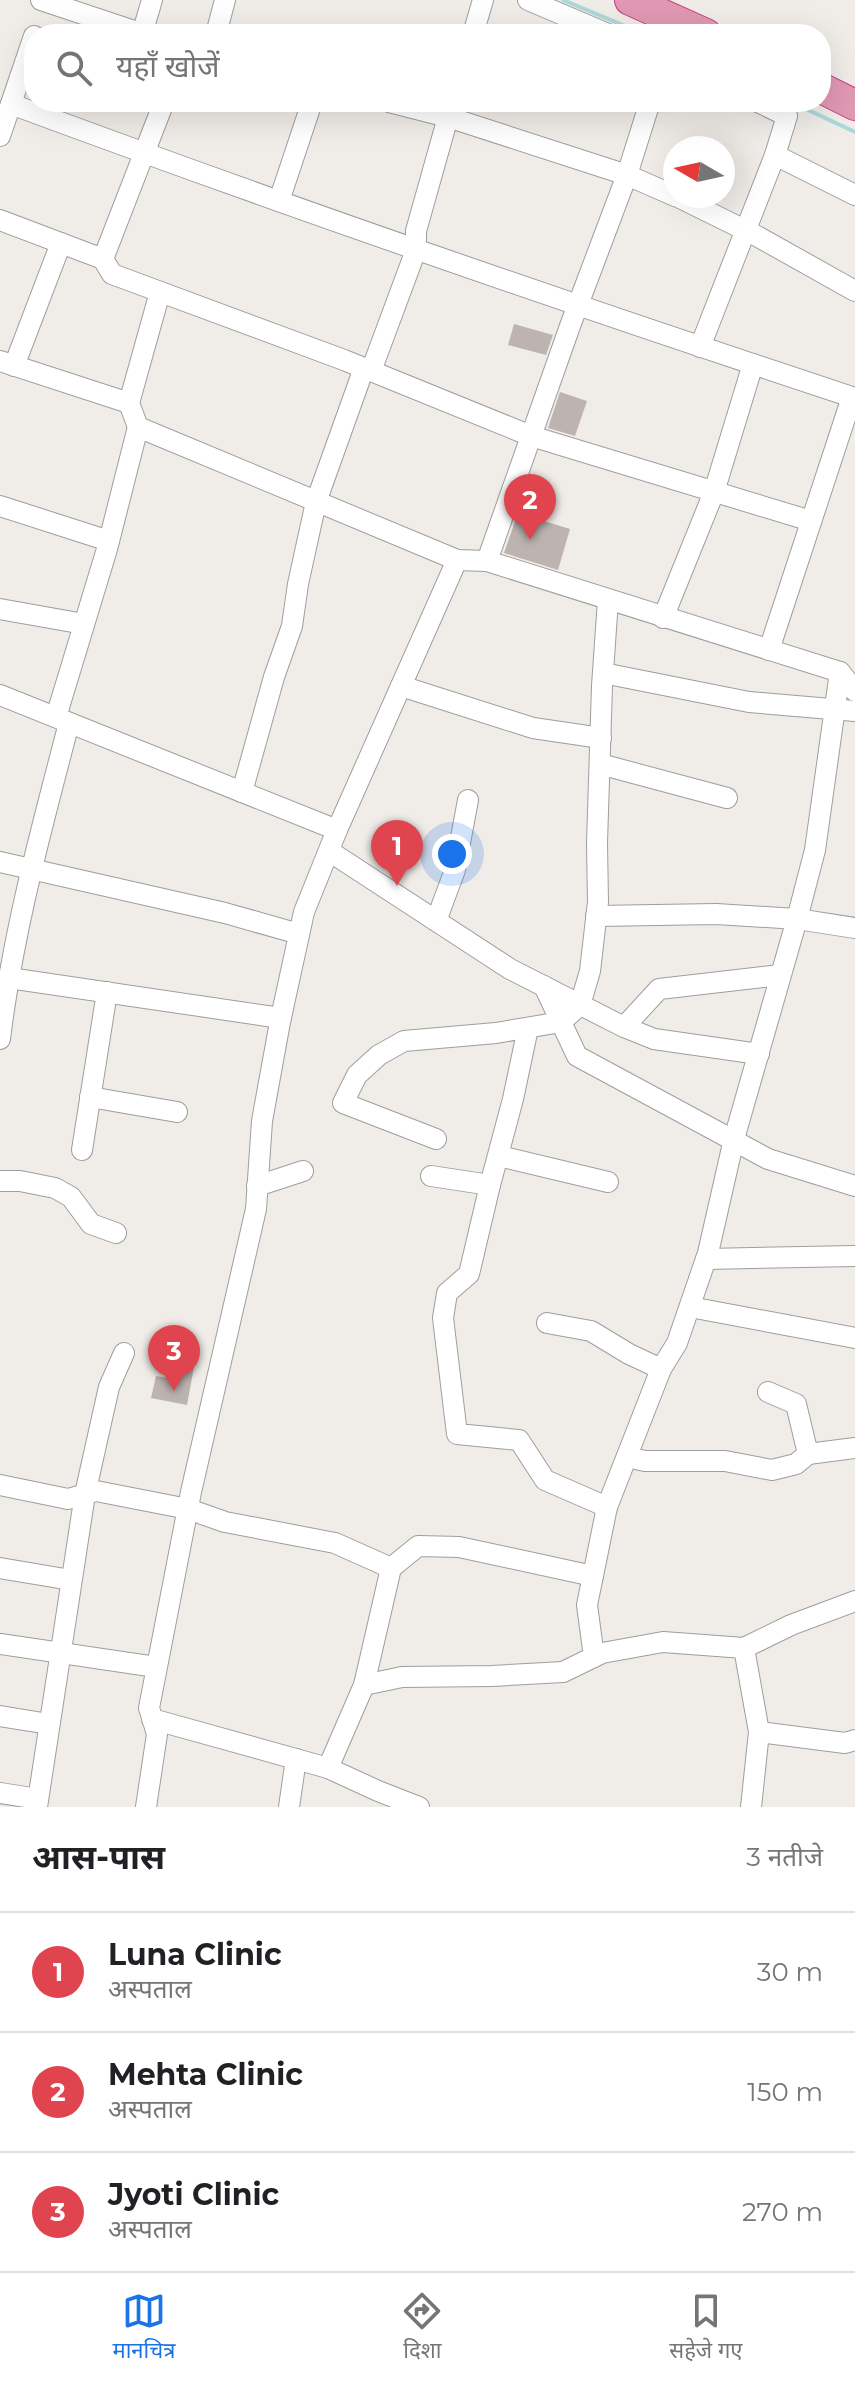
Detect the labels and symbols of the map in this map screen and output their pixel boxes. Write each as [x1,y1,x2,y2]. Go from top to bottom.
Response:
north arrow [663,136,735,208]
pin: 2 [504,474,556,540]
pin: 1 [371,820,423,886]
your location [432,834,472,874]
pin: 3 [148,1325,200,1391]

